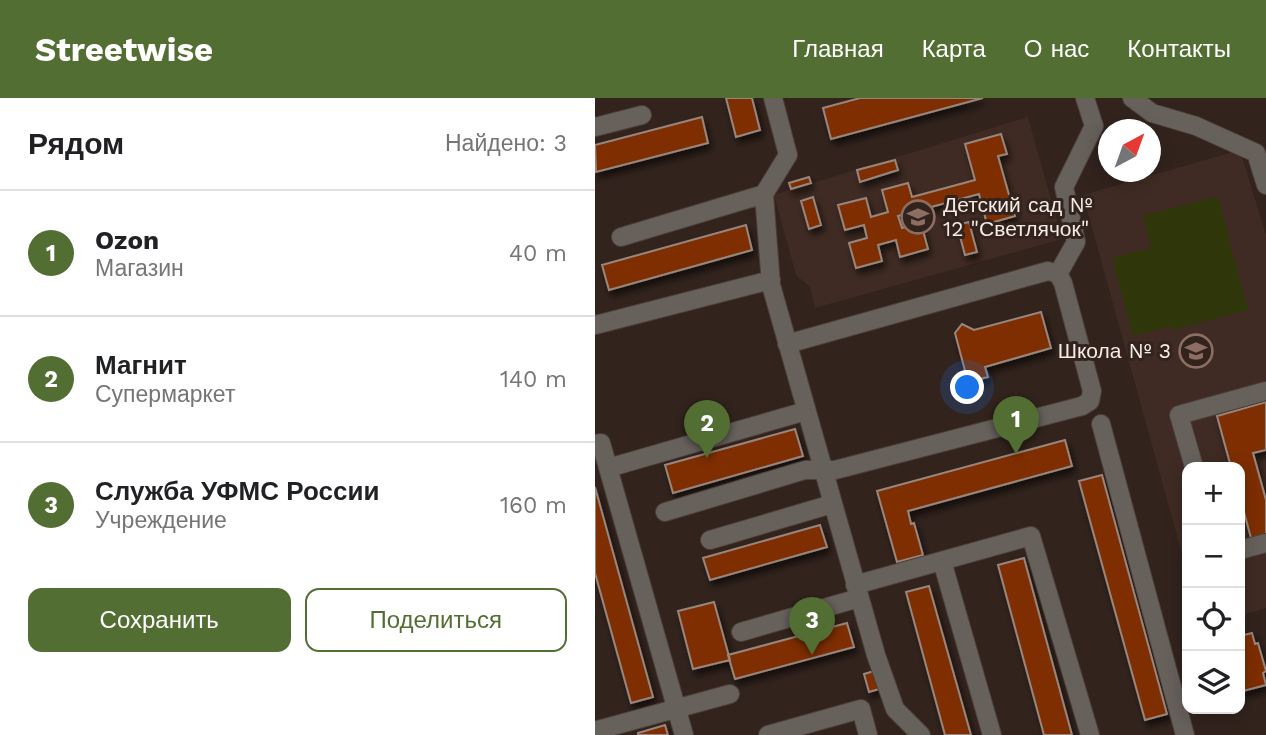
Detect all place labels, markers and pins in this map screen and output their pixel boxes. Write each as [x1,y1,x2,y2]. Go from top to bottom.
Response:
place label: Детский сад № 12 "Светлячок" [943,192,1092,241]
school or university icon: Детский сад № 12 "Светлячок" [899,198,937,236]
school or university icon: Школа № 3 [1177,332,1215,370]
place label: Школа № 3 [1058,338,1171,363]
pin: 1 [993,396,1039,454]
pin: 2 [684,400,730,458]
pin: 3 [789,597,835,655]

